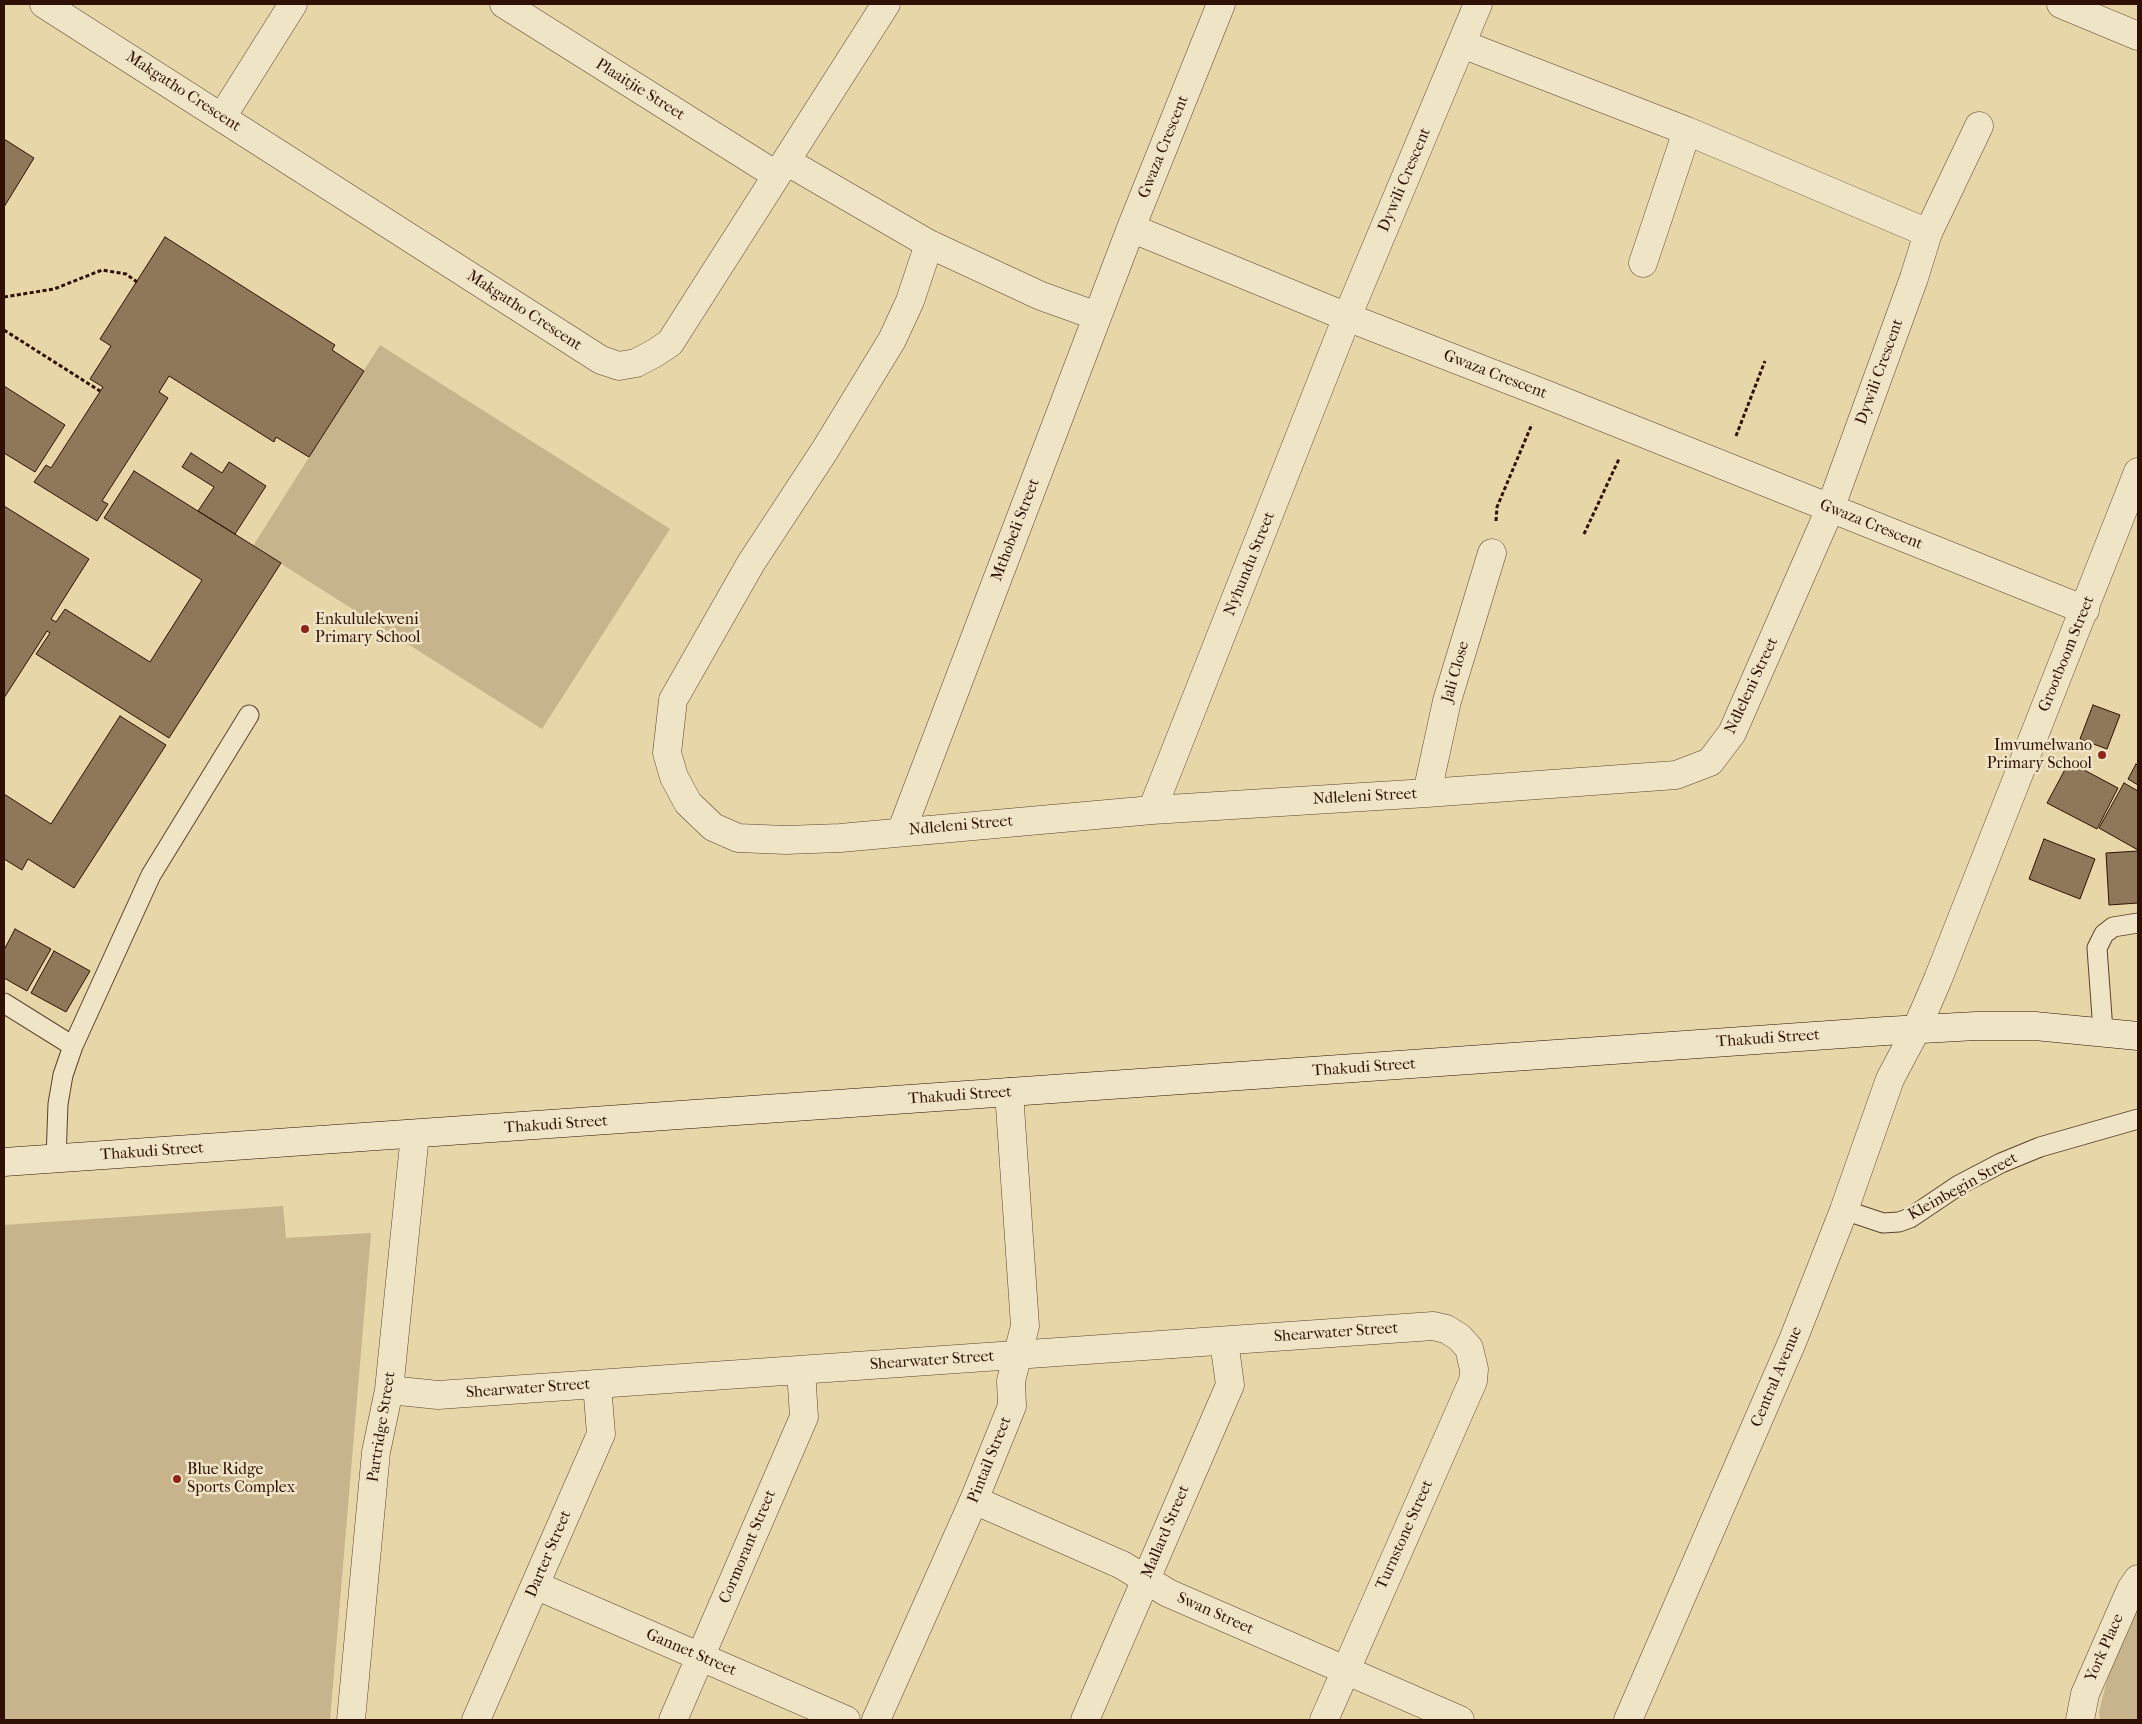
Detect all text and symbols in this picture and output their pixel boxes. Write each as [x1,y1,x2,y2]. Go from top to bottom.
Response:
street label: Makgatho Crescent [122,48,244,136]
street label: Plaaitjie Street [592,55,688,125]
street label: Gwaza Crescent [1135,93,1193,201]
street label: Dywili Crescent [1374,125,1436,235]
street label: Makgatho Crescent [463,267,585,355]
street label: Dywili Crescent [1852,317,1908,427]
street label: Gwaza Crescent [1440,346,1550,404]
street label: Mthobeli Street [988,476,1044,584]
street label: Gwaza Crescent [1817,496,1925,554]
street label: Nyhundu Street [1220,509,1280,619]
street label: Grootboom Street [2035,593,2099,715]
place label: Enkululekweni Primary School [315,610,420,648]
marker: Enkululekweni Primary School [299,623,311,635]
street label: Ndleleni Street [1721,635,1783,737]
street label: Jali Close [1438,639,1474,705]
place label: Imvumelwano Primary School [1987,736,2092,774]
marker: Imvumelwano Primary School [2096,749,2108,761]
street label: Ndleleni Street [1312,785,1418,809]
street label: Ndleleni Street [908,812,1014,840]
street label: Thakudi Street [1716,1026,1820,1052]
street label: Thakudi Street [1312,1055,1416,1081]
street label: Thakudi Street [908,1083,1012,1109]
street label: Thakudi Street [504,1112,608,1138]
street label: Thakudi Street [100,1139,204,1165]
street label: Kleinbegin Street [1905,1149,2021,1225]
street label: Shearwater Street [1273,1319,1399,1347]
street label: Central Avenue [1747,1324,1807,1430]
street label: Shearwater Street [869,1347,995,1375]
street label: Partridge Street [364,1370,400,1484]
street label: Shearwater Street [465,1375,591,1403]
street label: Pintail Street [964,1414,1016,1506]
place label: Blue Ridge Sports Complex [187,1460,295,1498]
marker: Blue Ridge Sports Complex [171,1473,183,1485]
street label: Turnstone Street [1372,1477,1438,1593]
street label: Mallard Street [1138,1483,1194,1581]
street label: Cormorant Street [715,1487,781,1607]
street label: Darter Street [522,1508,576,1600]
street label: Swan Street [1174,1589,1256,1639]
street label: York Place [2082,1611,2128,1685]
street label: Gannet Street [643,1625,739,1681]

